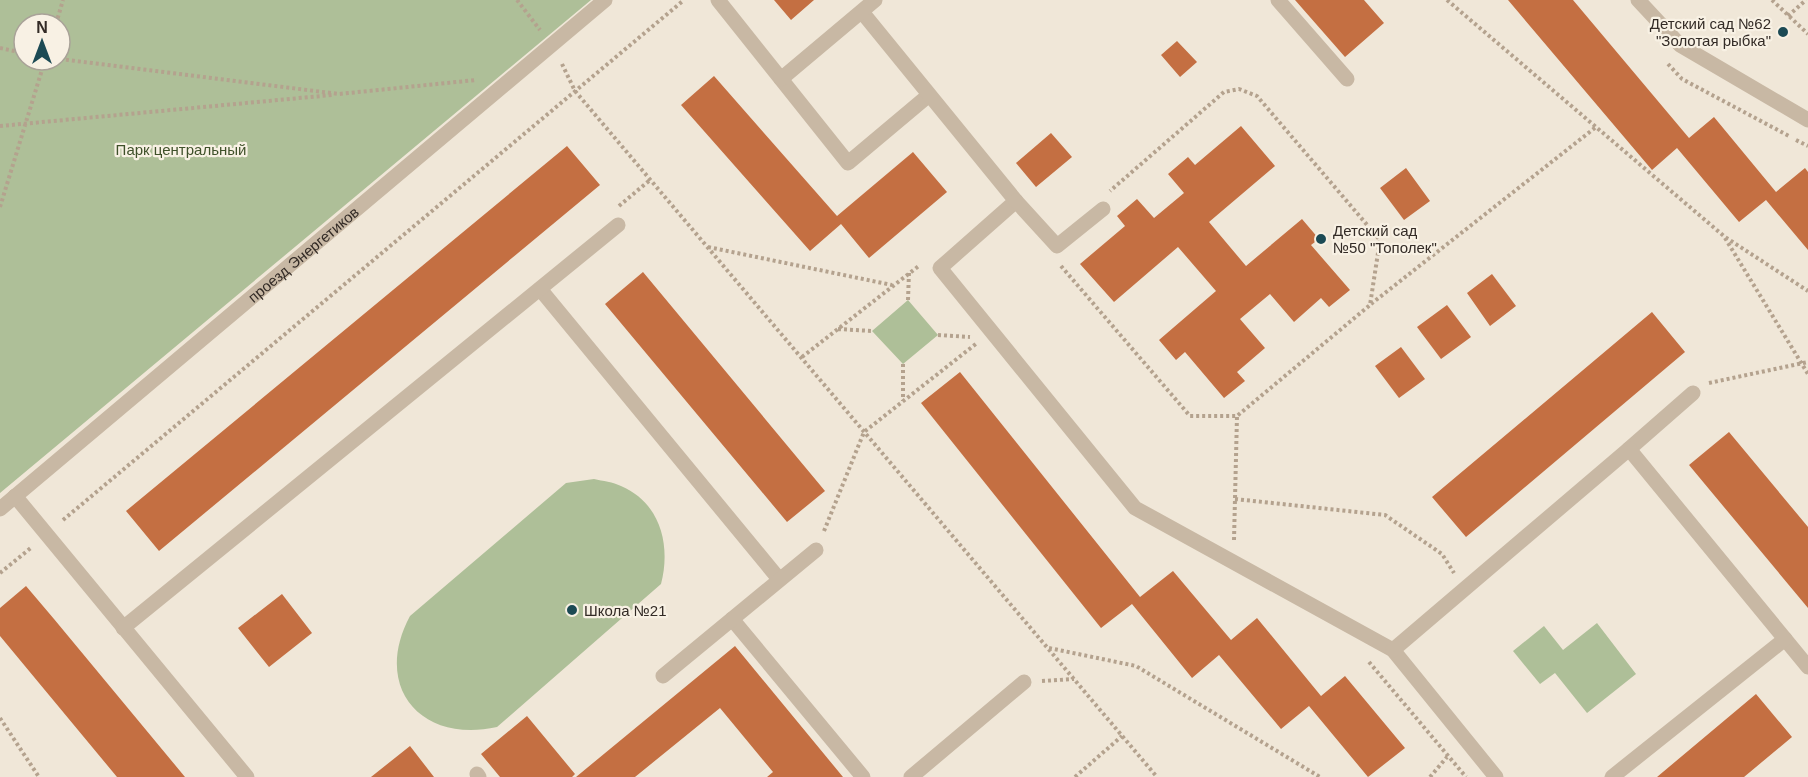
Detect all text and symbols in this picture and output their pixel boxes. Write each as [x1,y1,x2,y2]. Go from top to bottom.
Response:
north arrow [12,12,72,72]
place label: Детский сад №62 "Золотая рыбка" [1650,15,1771,49]
text: N [36,19,48,36]
marker: Детский сад №62 "Золотая рыбка" [1776,25,1790,39]
park label: Парк центральный [116,141,246,158]
street label: проезд Энергетиков [244,203,362,305]
place label: Детский сад №50 "Тополек" [1333,222,1437,256]
marker: Детский сад №50 "Тополек" [1314,232,1328,246]
place label: Школа №21 [584,602,667,619]
marker: Школа №21 [565,603,579,617]

